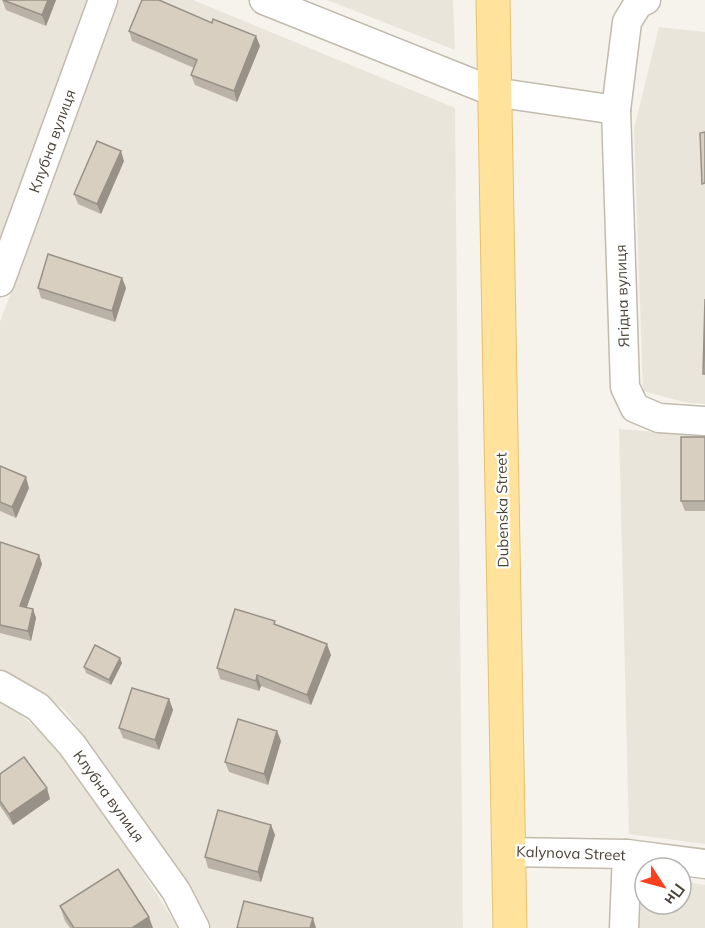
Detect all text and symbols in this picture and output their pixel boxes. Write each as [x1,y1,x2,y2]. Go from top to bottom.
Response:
street label: Клубна вулиця [24,87,80,195]
street label: Ягідна вулиця [611,244,633,348]
street label: Dubenska Street [491,452,513,568]
street label: Клубна вулиця [69,746,149,846]
street label: Kalynova Street [516,842,626,864]
north arrow [633,856,693,916]
text: Пн [661,880,690,910]

